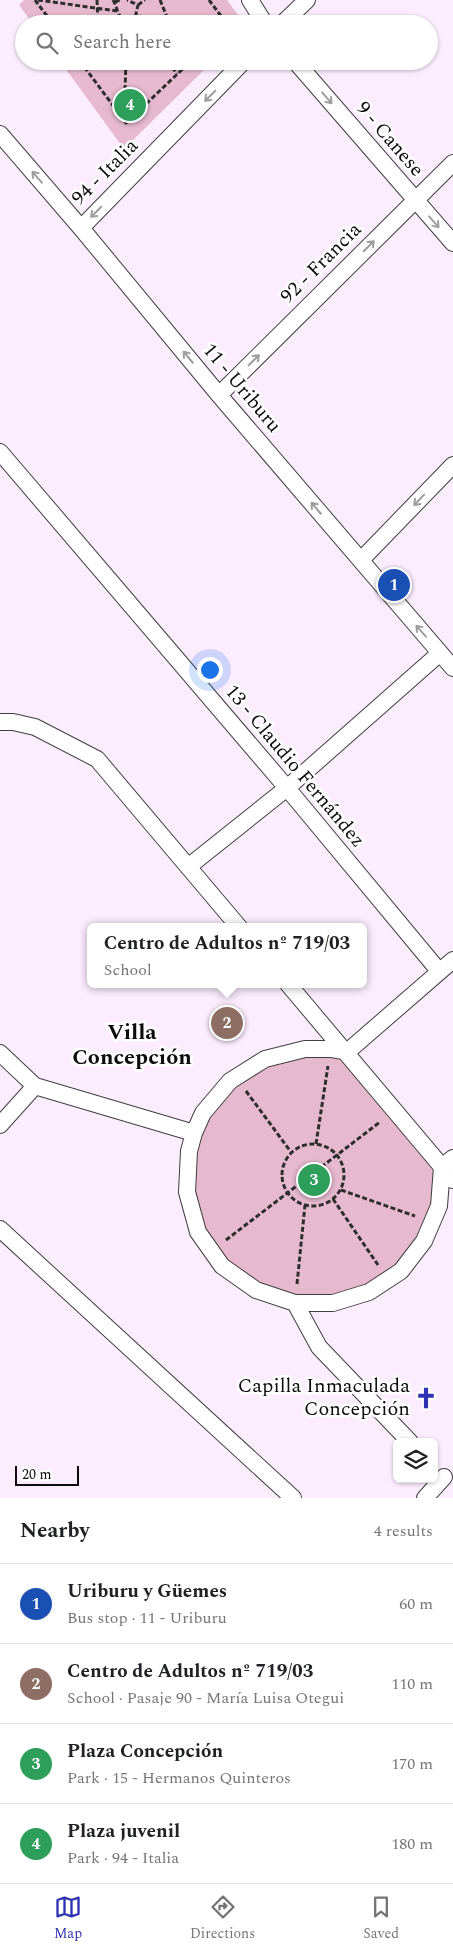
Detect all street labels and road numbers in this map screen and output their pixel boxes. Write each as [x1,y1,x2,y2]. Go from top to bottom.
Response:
street label: 9 - Canese [349,95,431,183]
street label: 94 - Italia [65,132,145,212]
street label: 92 - Francia [273,215,369,311]
street label: 11 - Uriburu [195,337,289,439]
street label: 13 - Claudio Fernández [218,678,372,854]

